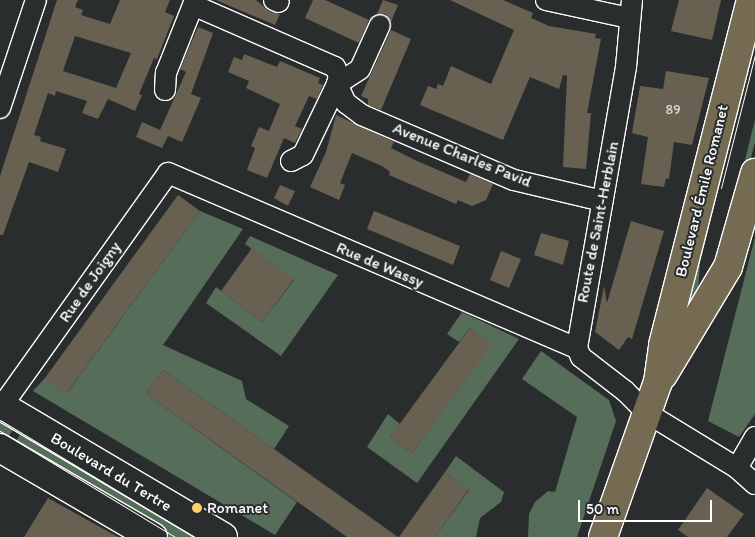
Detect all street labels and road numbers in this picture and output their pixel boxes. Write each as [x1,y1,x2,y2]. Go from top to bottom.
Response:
street label: Boulevard Émile Romanet [671,103,733,279]
street label: Avenue Charles Pavid [390,119,534,191]
street label: Route de Saint-Herblain [573,139,623,305]
street label: Rue de Joigny [55,238,125,326]
street label: Rue de Wassy [333,238,427,292]
street label: Boulevard du Tertre [48,429,174,515]

